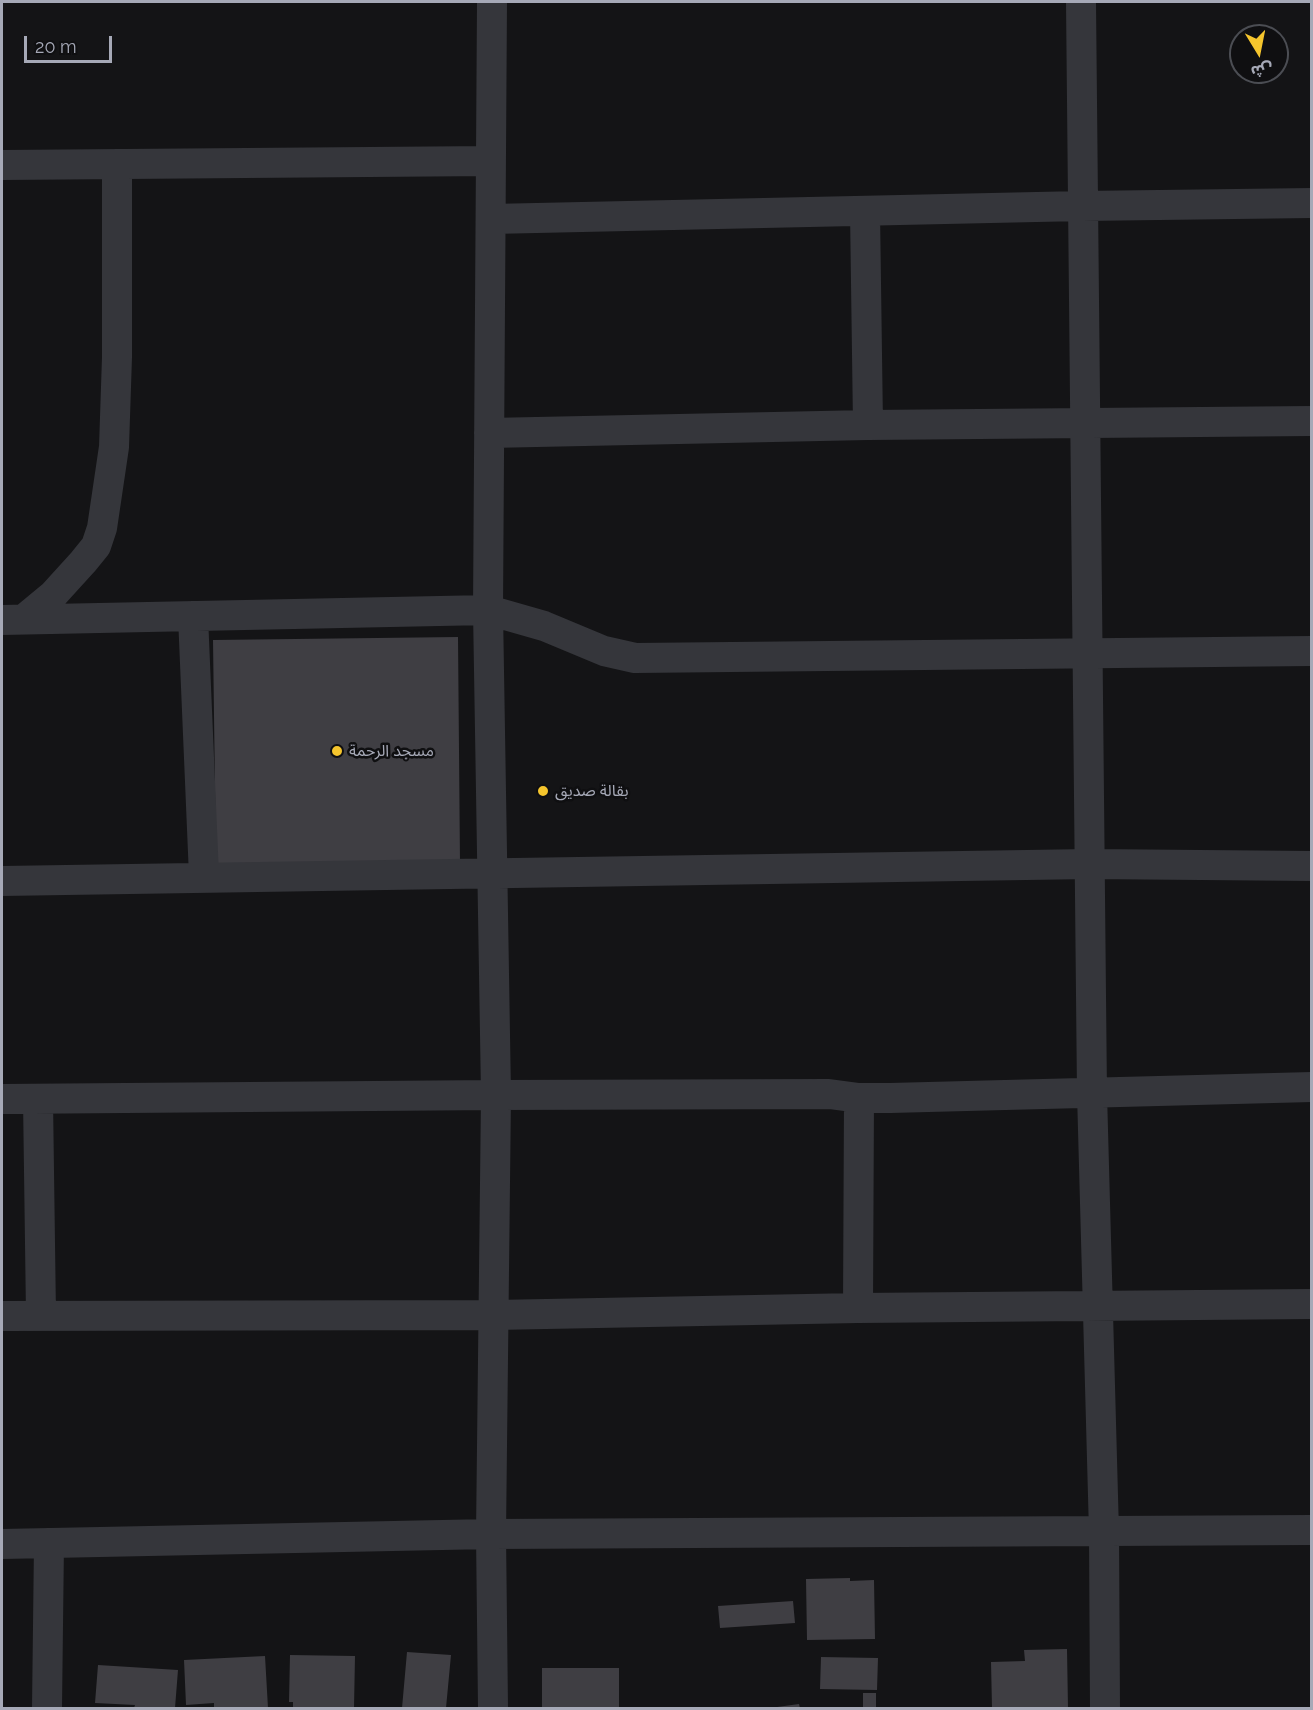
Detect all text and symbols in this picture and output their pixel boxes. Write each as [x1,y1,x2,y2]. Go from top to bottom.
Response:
scale bar [27,24,116,62]
north arrow [1229,24,1289,84]
text: 20 m [35,36,77,57]
text: ش [1249,59,1274,82]
place label: مسجد الرحمة [349,741,434,761]
marker: مسجد الرحمة [330,744,344,758]
place label: بقالة صديق [555,781,629,801]
marker: بقالة صديق [536,784,550,798]

